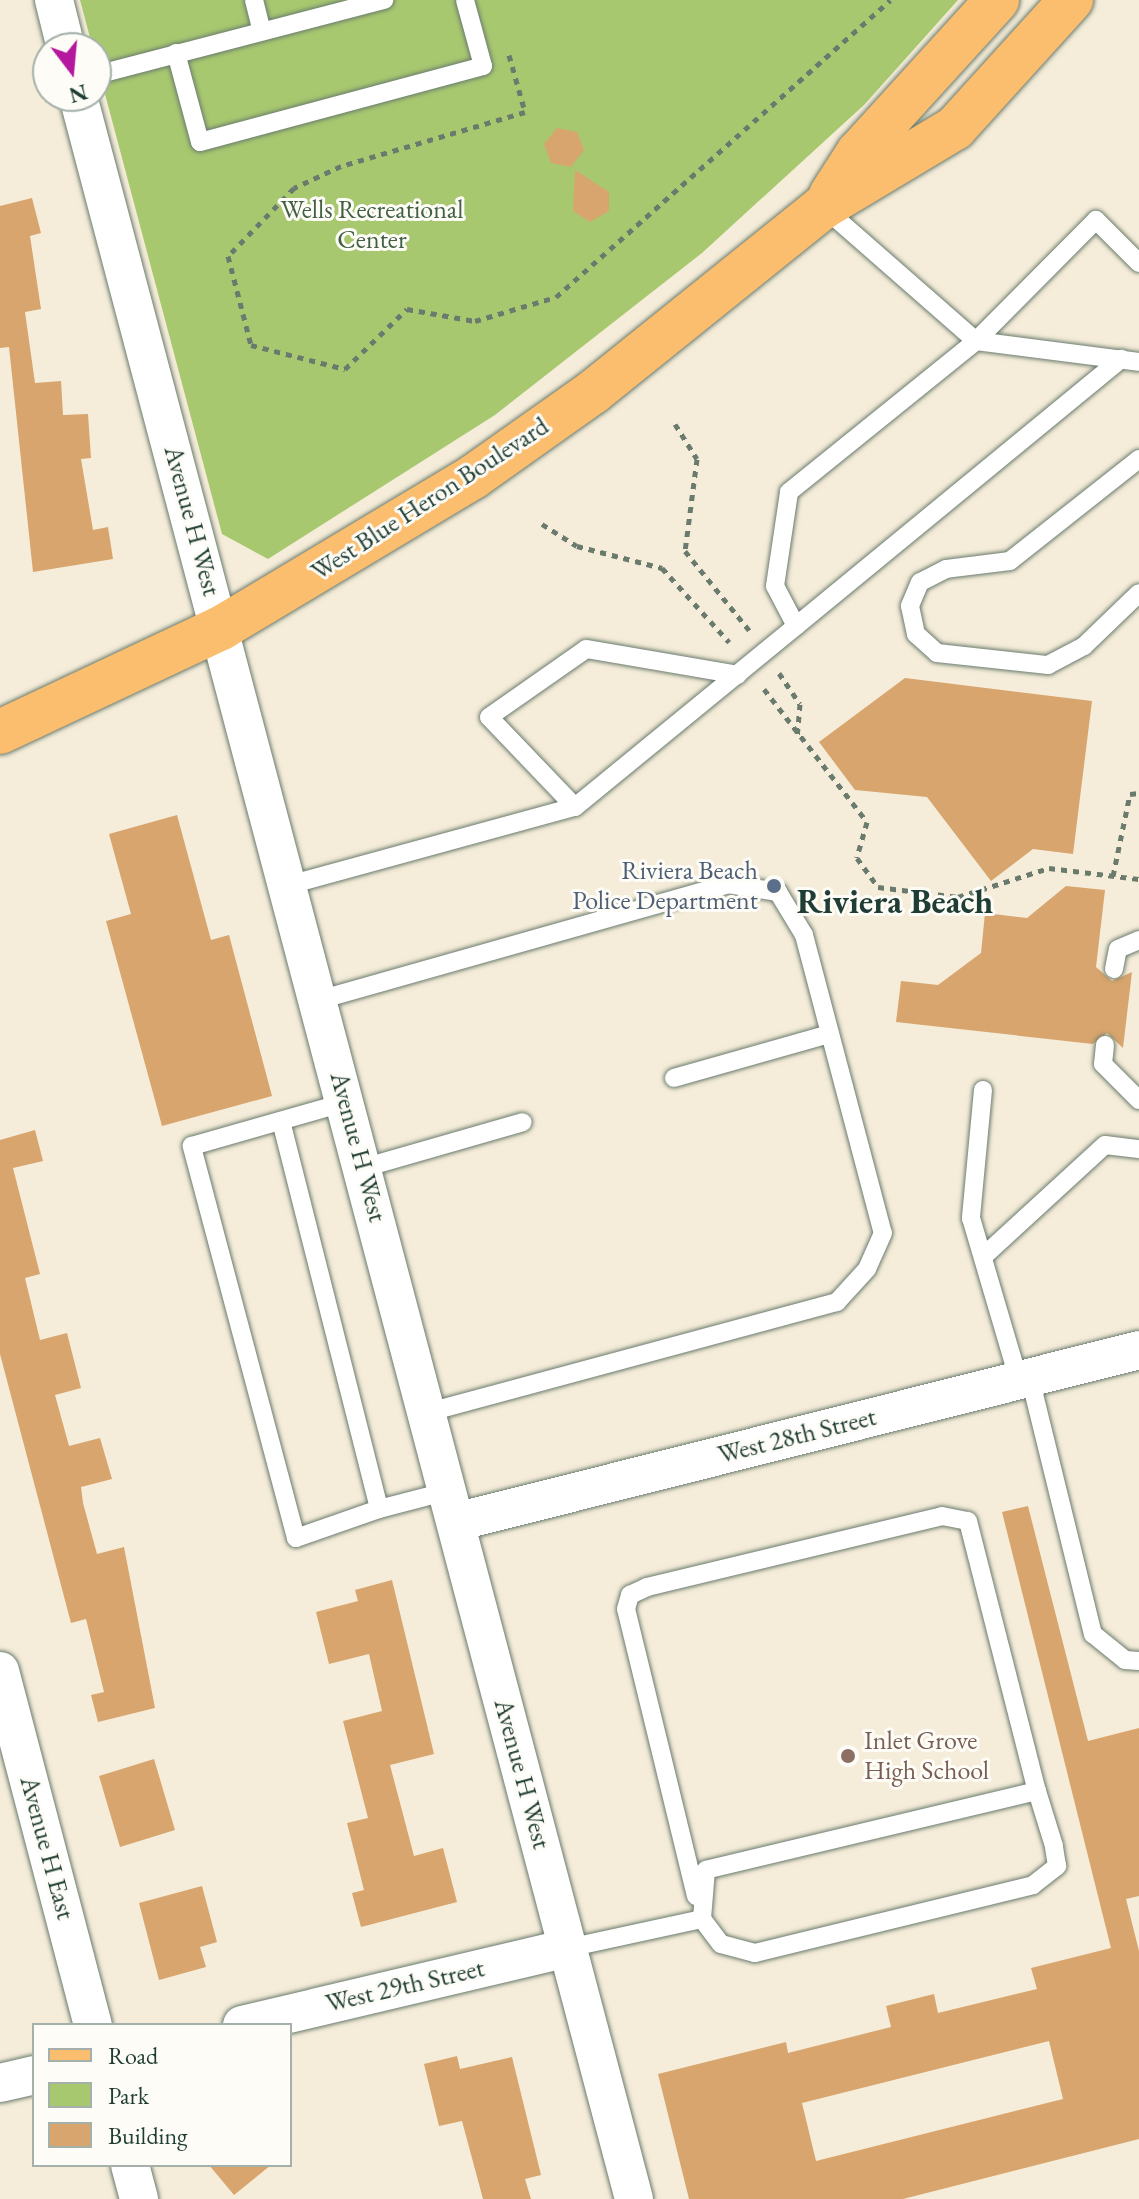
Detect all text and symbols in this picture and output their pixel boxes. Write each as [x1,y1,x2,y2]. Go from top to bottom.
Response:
north arrow [32,32,112,112]
text: N [66,77,91,110]
park label: Wells Recreational Center [281,194,463,256]
street label: West Blue Heron Boulevard [305,411,555,587]
street label: Avenue H West [157,443,227,599]
place label: Riviera Beach Police Department [572,855,758,916]
marker: Riviera Beach Police Department [765,877,783,895]
district label: Riviera Beach [797,882,993,922]
street label: Avenue H West [323,1069,393,1225]
street label: West 28th Street [715,1401,879,1471]
street label: Avenue H West [487,1696,557,1852]
place label: Inlet Grove High School [864,1725,989,1786]
marker: Inlet Grove High School [839,1747,857,1765]
street label: Avenue H East [13,1773,81,1923]
street label: West 29th Street [323,1953,487,2019]
legend [32,2023,292,2167]
text: Road [108,2040,158,2071]
text: Park [108,2080,149,2111]
text: Building [108,2120,188,2151]

